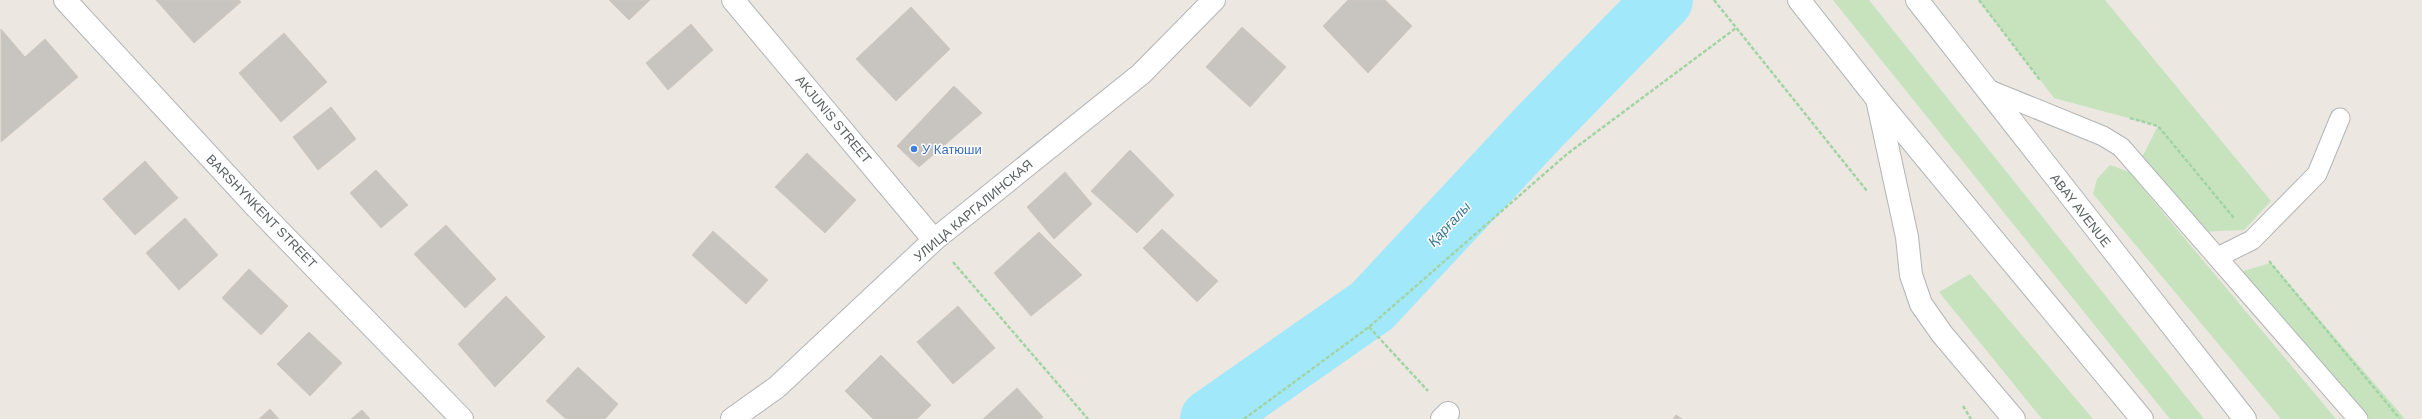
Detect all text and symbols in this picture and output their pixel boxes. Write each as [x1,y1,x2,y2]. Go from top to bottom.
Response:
street label: AKJUNIS STREET [793,72,875,166]
place label: У Катюши [922,142,982,157]
marker: У Катюши [909,144,919,154]
street label: BARSHYNKENT STREET [203,151,320,271]
street label: УЛИЦА КАРГАЛИНСКАЯ [911,156,1036,264]
street label: ABAY AVENUE [2047,171,2114,250]
water label: Қарғалы [1424,198,1474,250]

